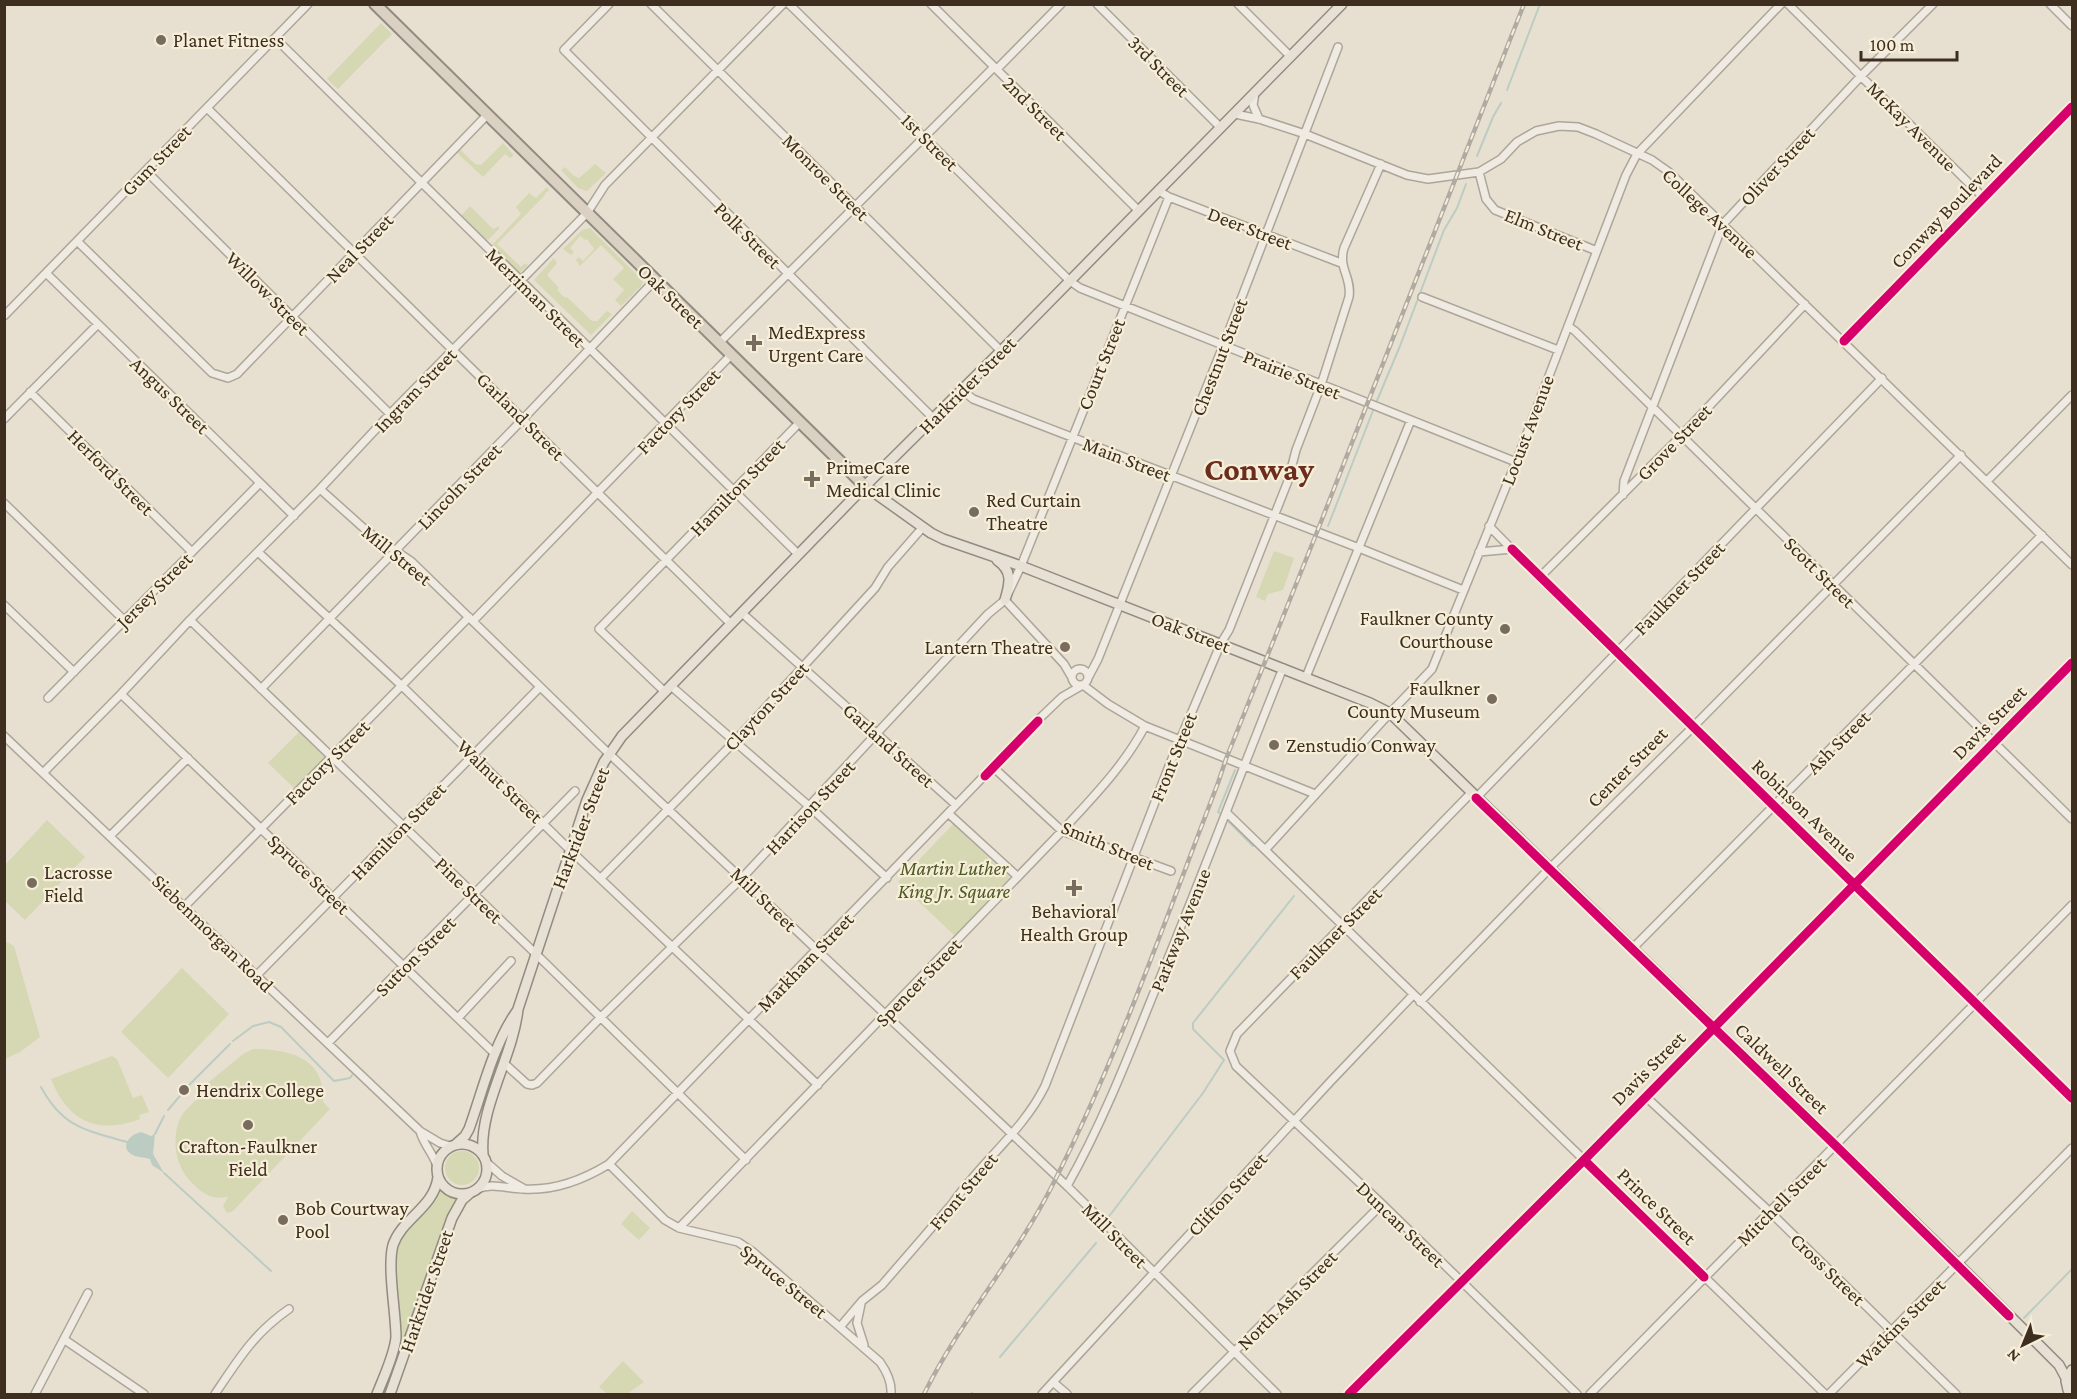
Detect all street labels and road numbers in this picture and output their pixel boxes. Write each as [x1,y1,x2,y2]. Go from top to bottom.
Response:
street label: 3rd Street [1124,31,1194,101]
street label: 2nd Street [998,71,1072,145]
street label: McKay Avenue [1862,77,1961,176]
street label: 1st Street [897,109,963,175]
street label: Gum Street [117,120,195,200]
street label: Oliver Street [1735,122,1819,210]
street label: Monroe Street [778,129,874,225]
street label: Conway Boulevard [1886,149,2007,273]
street label: College Avenue [1657,163,1762,263]
street label: Polk Street [710,197,786,273]
street label: Deer Street [1205,202,1296,254]
street label: Elm Street [1501,203,1587,255]
street label: Neal Street [321,209,397,287]
street label: Merriman Street [482,243,591,352]
street label: Willow Street [222,247,315,340]
street label: Oak Street [634,259,709,333]
street label: Chestnut Street [1186,295,1252,419]
street label: Court Street [1073,315,1129,413]
street label: Harkrider Street [914,332,1020,438]
street label: Ingram Street [369,343,462,438]
street label: Prairie Street [1240,345,1344,404]
street label: Angus Street [125,352,214,439]
street label: Factory Street [632,363,725,459]
street label: Garland Street [472,367,570,465]
street label: Locust Avenue [1496,372,1558,488]
street label: Grove Street [1632,399,1716,485]
street label: Herford Street [63,424,159,520]
street label: Main Street [1080,432,1174,486]
street label: Hamilton Street [685,434,789,540]
street label: Lincoln Street [413,438,506,533]
street label: Mill Street [358,520,436,590]
street label: Scott Street [1780,532,1860,612]
street label: Faulkner Street [1629,536,1729,639]
street label: Jersey Street [110,547,197,635]
street label: Oak Street [1148,607,1234,657]
street label: Clayton Street [719,657,814,756]
street label: Davis Street [1947,680,2031,764]
street label: Garland Street [839,698,939,792]
street label: Ash Street [1802,705,1875,778]
street label: Front Street [1145,709,1201,805]
street label: Factory Street [280,715,375,810]
street label: Center Street [1582,722,1672,812]
street label: Walnut Street [453,735,548,828]
street label: Robinson Avenue [1748,754,1862,866]
street label: Harrison Street [761,755,860,859]
street label: Harkrider Street [547,764,613,892]
street label: Hamilton Street [346,778,450,884]
street label: Smith Street [1058,816,1158,875]
street label: Spruce Street [263,830,355,919]
street label: Pine Street [431,852,508,928]
street label: Mill Street [727,862,802,936]
street label: Parkway Avenue [1145,865,1216,995]
street label: Siebenmorgan Road [147,870,278,997]
street label: Faulkner Street [1284,882,1386,984]
street label: Markham Street [752,908,858,1016]
street label: Sutton Street [370,911,460,1001]
street label: Spencer Street [870,933,967,1031]
street label: Caldwell Street [1731,1018,1833,1118]
street label: Davis Street [1606,1026,1690,1110]
street label: Clifton Street [1183,1147,1271,1240]
street label: Front Street [924,1148,1002,1234]
street label: Mitchell Street [1732,1152,1830,1250]
street label: Prince Street [1613,1163,1701,1249]
street label: Duncan Street [1353,1177,1450,1272]
street label: Mill Street [1078,1198,1152,1272]
street label: Harkrider Street [395,1226,457,1355]
street label: Cross Street [1786,1228,1870,1310]
street label: Spruce Street [736,1239,832,1324]
street label: North Ash Street [1233,1245,1342,1354]
street label: Watkins Street [1851,1273,1950,1372]

